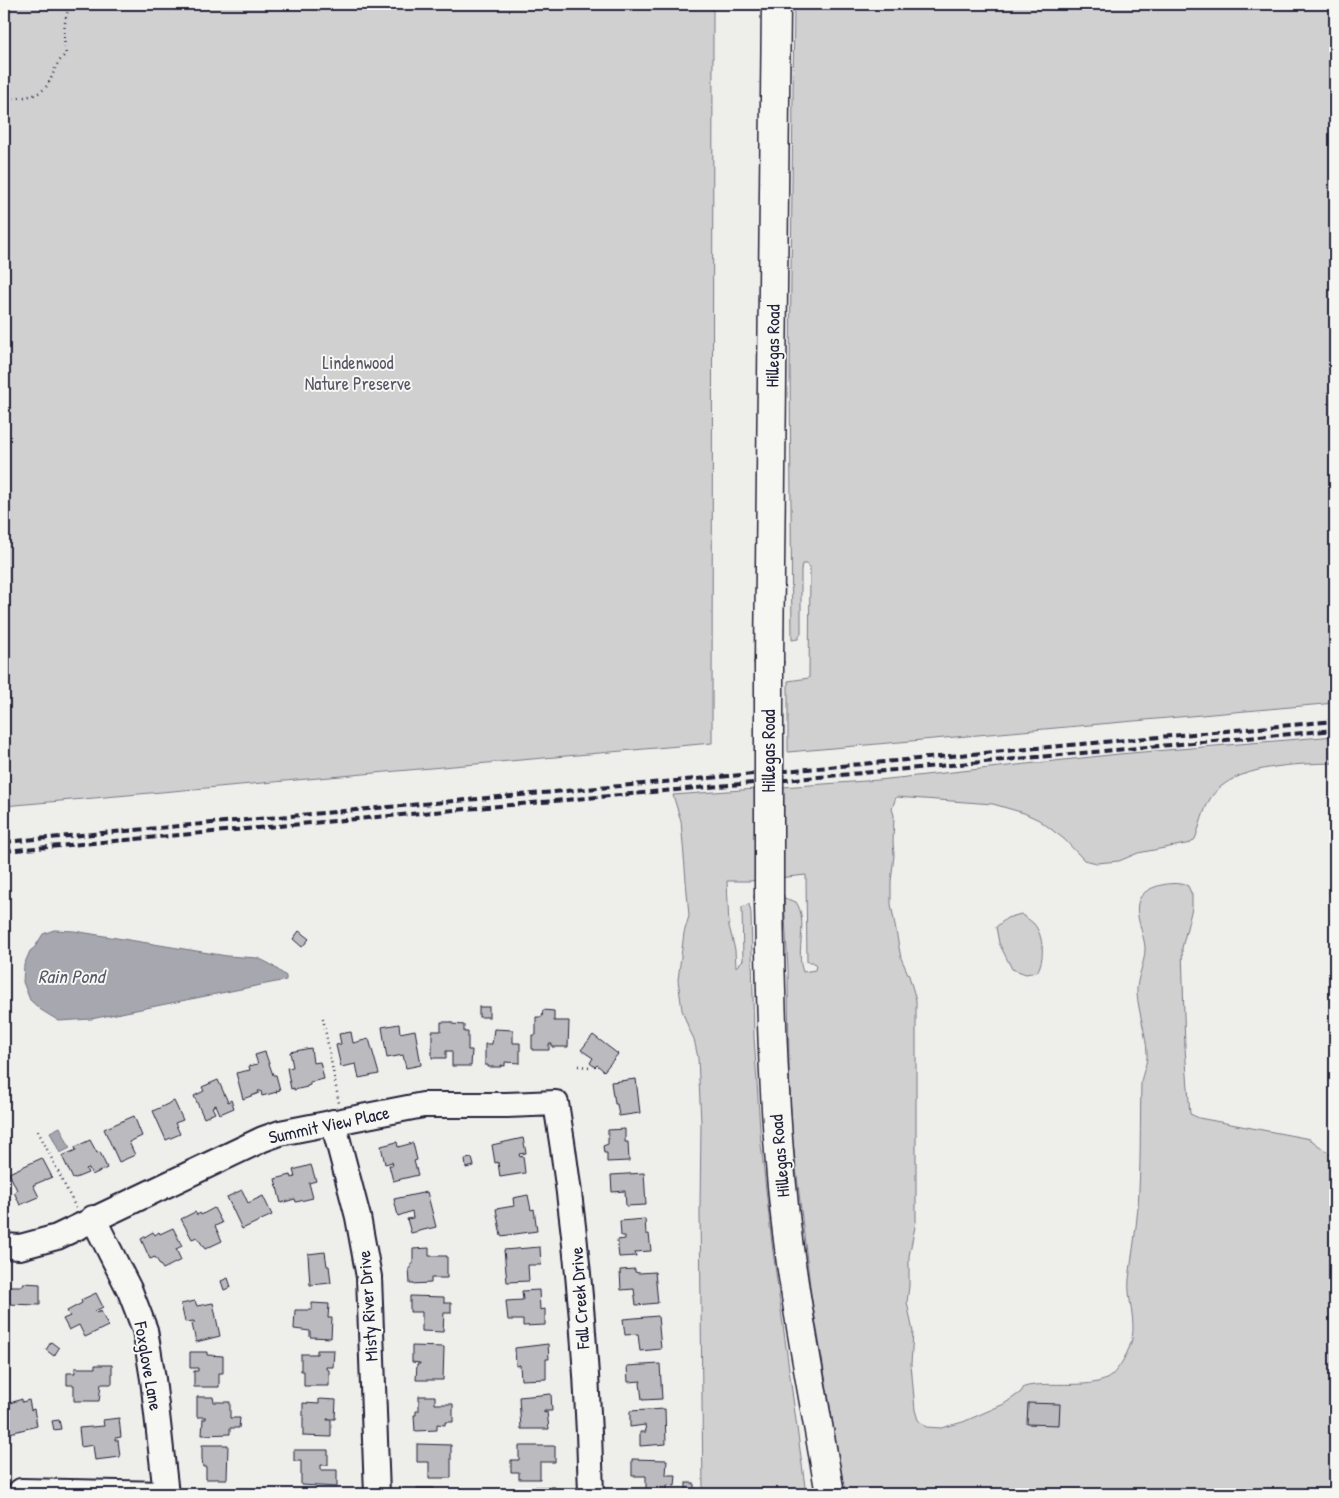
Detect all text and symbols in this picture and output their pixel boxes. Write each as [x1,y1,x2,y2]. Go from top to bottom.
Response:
street label: Hillegas Road [759,304,786,388]
park label: Lindenwood Nature Preserve [305,350,411,396]
street label: Hillegas Road [756,709,781,793]
water label: Rain Pond [38,963,107,989]
street label: Summit View Place [266,1100,392,1149]
street label: Hillegas Road [763,1114,796,1198]
street label: Fall Creek Drive [563,1246,596,1351]
street label: Misty River Drive [351,1250,384,1362]
street label: Foxglove Lane [128,1319,169,1412]

